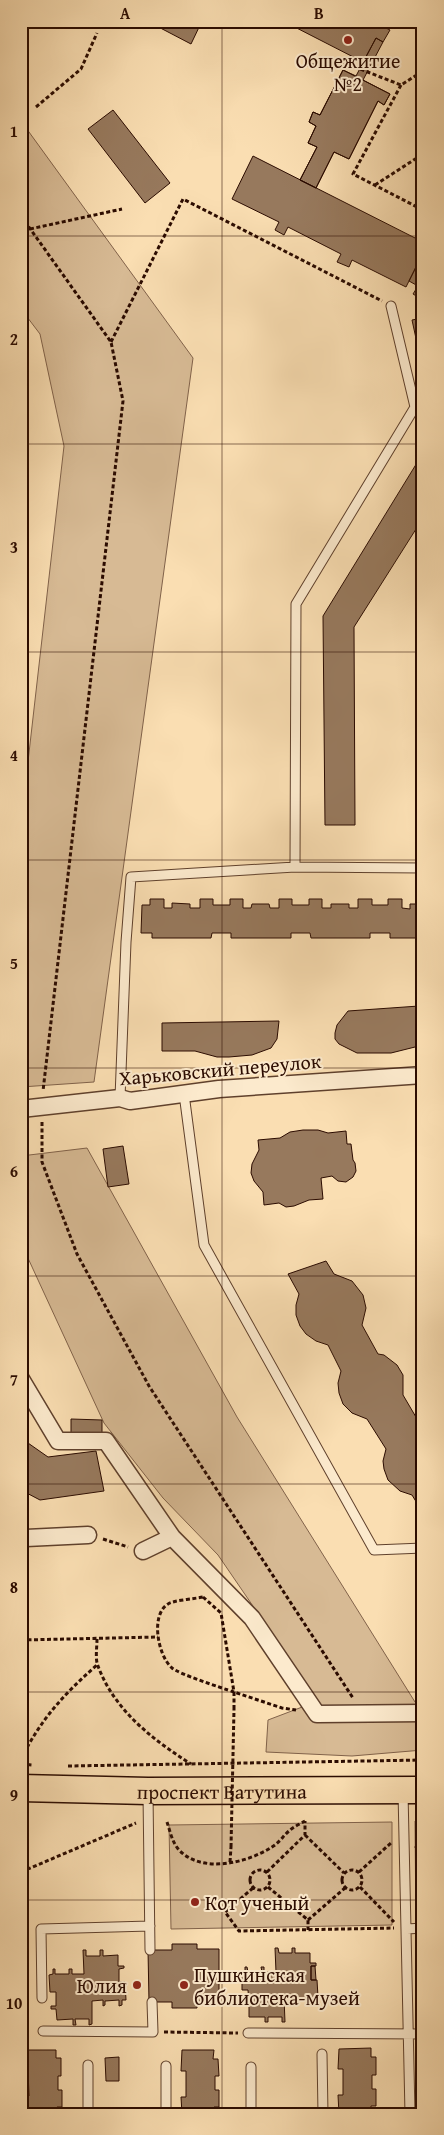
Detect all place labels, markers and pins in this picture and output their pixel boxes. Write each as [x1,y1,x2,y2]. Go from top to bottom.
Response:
marker: Общежитие №2 [342,34,354,46]
place label: Общежитие №2 [296,46,400,98]
place label: Кот ученый [205,1888,309,1917]
marker: Кот ученый [189,1896,201,1908]
place label: Пушкинская библиотека-музей [194,1960,360,2012]
place label: Юлия [77,1971,127,2000]
marker: Юлия [131,1979,143,1991]
marker: Пушкинская библиотека-музей [178,1979,190,1991]

